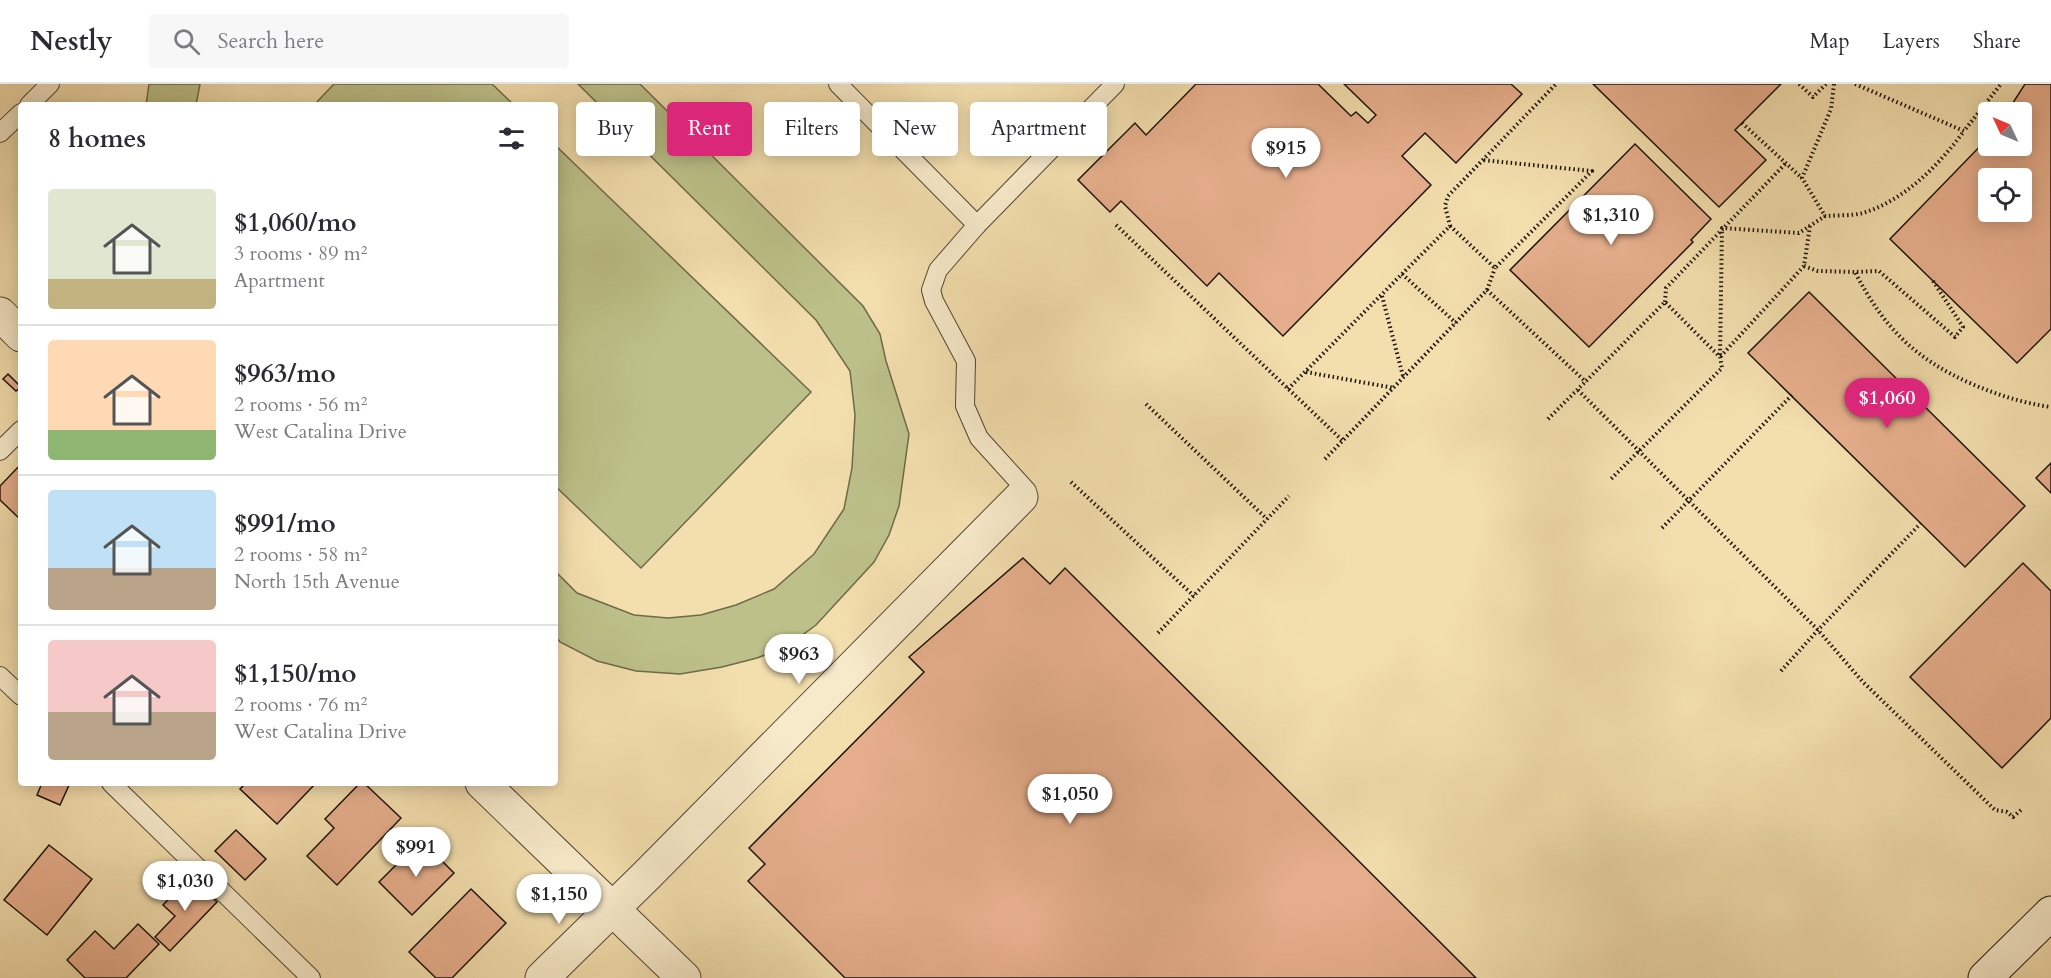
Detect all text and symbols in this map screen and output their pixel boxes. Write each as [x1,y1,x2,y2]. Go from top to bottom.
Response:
search box [149,14,569,68]
text: Nestly [30,22,113,60]
icon: search [170,25,203,58]
text: Search here [218,26,324,56]
text: Map [1810,27,1850,56]
text: Layers [1883,27,1940,56]
text: Share [1973,27,2021,56]
chip: Buy [576,102,655,156]
chip: Rent [667,102,752,156]
chip: Filters [764,102,860,156]
chip: New [872,102,958,156]
chip: Apartment [970,102,1107,156]
north arrow [1978,102,2032,156]
map controls [1978,102,2032,222]
text: 8 homes [48,121,146,156]
icon: filters [495,122,528,155]
pin: $915 [1250,128,1322,179]
text: $915 [1266,134,1306,161]
button: locate [1978,168,2032,222]
pin: $1,310 [1562,195,1660,246]
text: $1,310 [1582,201,1640,228]
text: $1,060/mo [234,205,357,240]
icon: home [96,213,168,285]
text: 3 rooms · 89 m² [234,240,367,267]
text: Apartment [234,267,325,294]
text: $963/mo [234,356,336,391]
icon: home [96,364,168,436]
pin: $1,060 [1838,378,1936,429]
text: $1,060 [1858,384,1916,411]
text: 2 rooms · 56 m² [234,391,367,418]
text: West Catalina Drive [234,418,407,445]
text: $991/mo [234,506,336,541]
icon: home [96,514,168,586]
text: 2 rooms · 58 m² [234,541,367,568]
text: North 15th Avenue [234,568,400,595]
pin: $963 [763,634,835,685]
text: $963 [779,640,819,667]
text: $1,150/mo [234,656,357,691]
icon: home [96,664,168,736]
text: 2 rooms · 76 m² [234,691,367,718]
text: West Catalina Drive [234,718,407,745]
pin: $1,050 [1021,774,1119,825]
text: $1,050 [1041,780,1099,807]
pin: $991 [380,827,452,878]
text: $991 [396,833,436,860]
pin: $1,030 [136,861,234,912]
text: $1,030 [156,867,214,894]
pin: $1,150 [510,874,608,925]
text: $1,150 [530,880,588,907]

